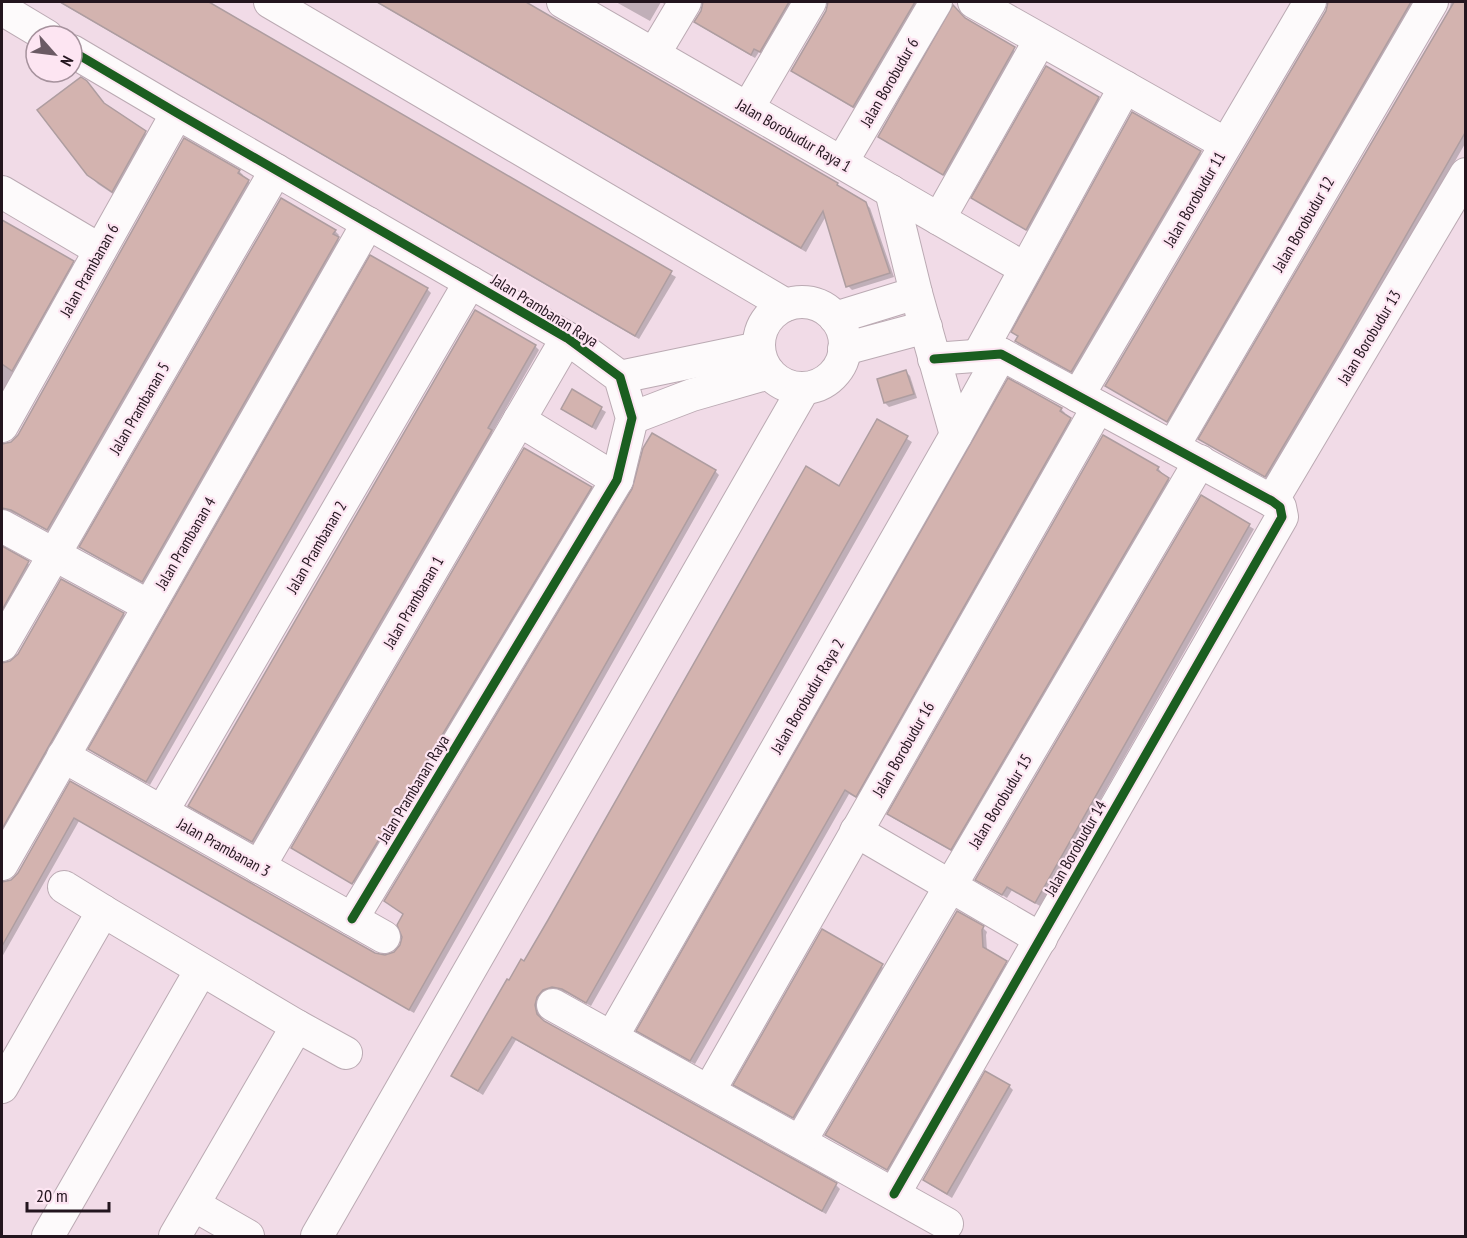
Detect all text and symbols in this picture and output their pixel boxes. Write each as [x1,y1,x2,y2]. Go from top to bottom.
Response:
north arrow [24,24,84,84]
street label: Jalan Borobudur 6 [855,34,922,131]
text: N [56,53,78,70]
street label: Jalan Borobudur Raya 1 [732,94,855,176]
street label: Jalan Borobudur 11 [1158,148,1229,251]
street label: Jalan Borobudur 12 [1267,173,1338,276]
street label: Jalan Prambanan 6 [55,220,123,321]
street label: Jalan Prambanan Raya [487,269,602,351]
street label: Jalan Borobudur 13 [1332,286,1405,389]
street label: Jalan Prambanan 5 [104,358,173,459]
street label: Jalan Prambanan 4 [150,493,219,594]
street label: Jalan Prambanan 2 [281,497,350,598]
street label: Jalan Prambanan 1 [378,552,447,653]
street label: Jalan Borobudur Raya 2 [766,635,848,758]
street label: Jalan Borobudur 16 [867,698,938,801]
street label: Jalan Prambanan Raya [372,731,453,847]
street label: Jalan Borobudur 15 [963,750,1036,853]
street label: Jalan Borobudur 14 [1039,797,1110,900]
street label: Jalan Prambanan 3 [173,813,274,881]
scale bar [27,1175,110,1213]
text: 20 m [36,1184,68,1207]

